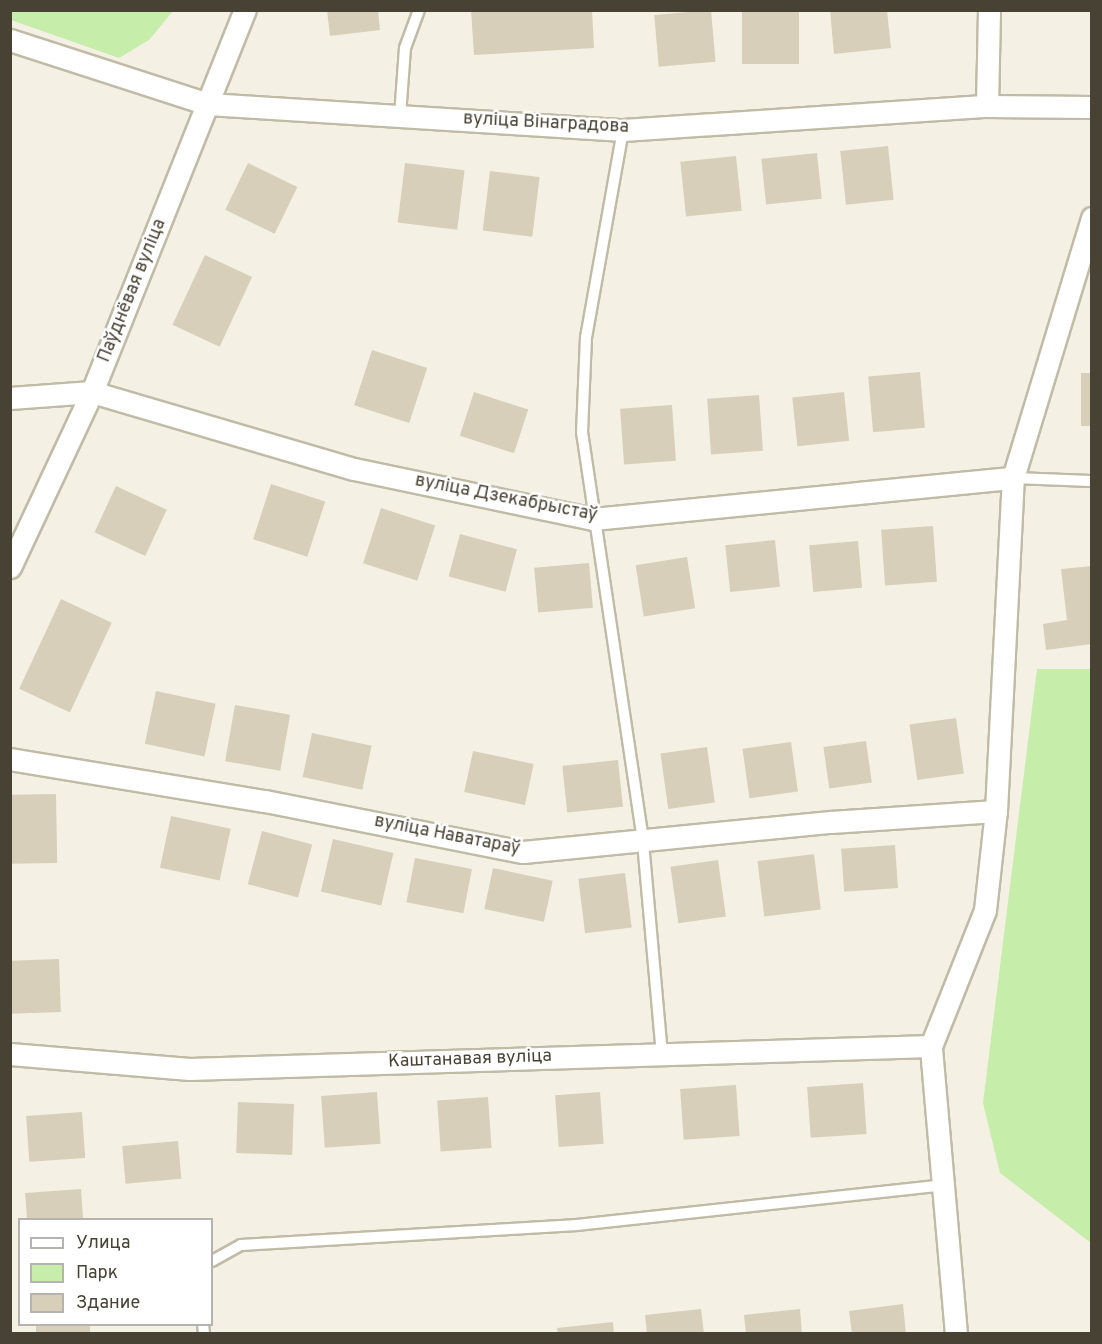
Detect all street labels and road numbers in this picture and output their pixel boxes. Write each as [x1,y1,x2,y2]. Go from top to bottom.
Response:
street label: вуліца Вінаградова [463,109,629,139]
street label: Паўднёвая вуліца [94,216,172,366]
street label: вуліца Дзекабрыстаў [413,471,599,527]
street label: вуліца Наватараў [372,811,522,861]
street label: Каштанавая вуліца [388,1046,552,1074]

